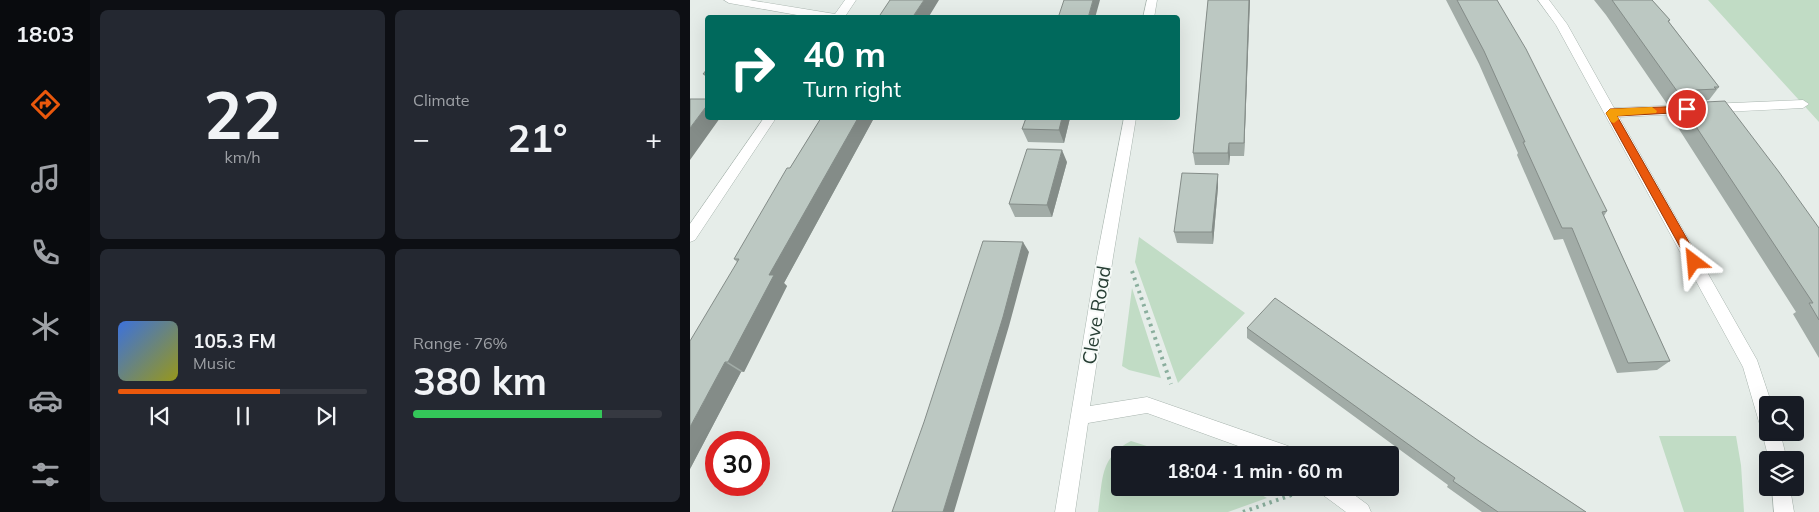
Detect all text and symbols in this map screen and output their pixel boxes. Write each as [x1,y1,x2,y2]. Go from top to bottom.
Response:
text: 18:03 [16,20,74,48]
text: 40 m [803,32,886,76]
icon: right [720,35,785,100]
text: 22 [203,74,282,155]
text: Turn right [803,75,901,103]
icon: directions [28,87,63,122]
pin [1666,88,1708,130]
text: Climate [413,90,469,110]
icon: arrive [1673,95,1701,123]
text: 21° [507,114,568,162]
text: − [413,121,430,156]
text: + [645,121,662,156]
text: km/h [224,147,261,167]
icon: music [28,161,63,196]
icon: phone [28,235,63,270]
position arrow [1667,235,1719,287]
street label: Cleve Road [1076,264,1116,366]
icon: climate [28,309,63,344]
text: 105.3 FM [193,329,276,353]
text: Range · 76% [413,333,508,353]
text: Music [193,353,236,373]
text: 380 km [413,357,547,405]
icon: car [28,383,63,418]
map controls [1759,396,1804,496]
button: search [1759,396,1804,441]
icon: previous [146,402,174,430]
icon: pause [229,402,257,430]
icon: next [312,402,340,430]
speed limit sign: 30 [705,431,770,496]
button: layers [1759,451,1804,496]
icon: filters [28,457,63,492]
text: 18:04 · 1 min · 60 m [1167,459,1343,483]

